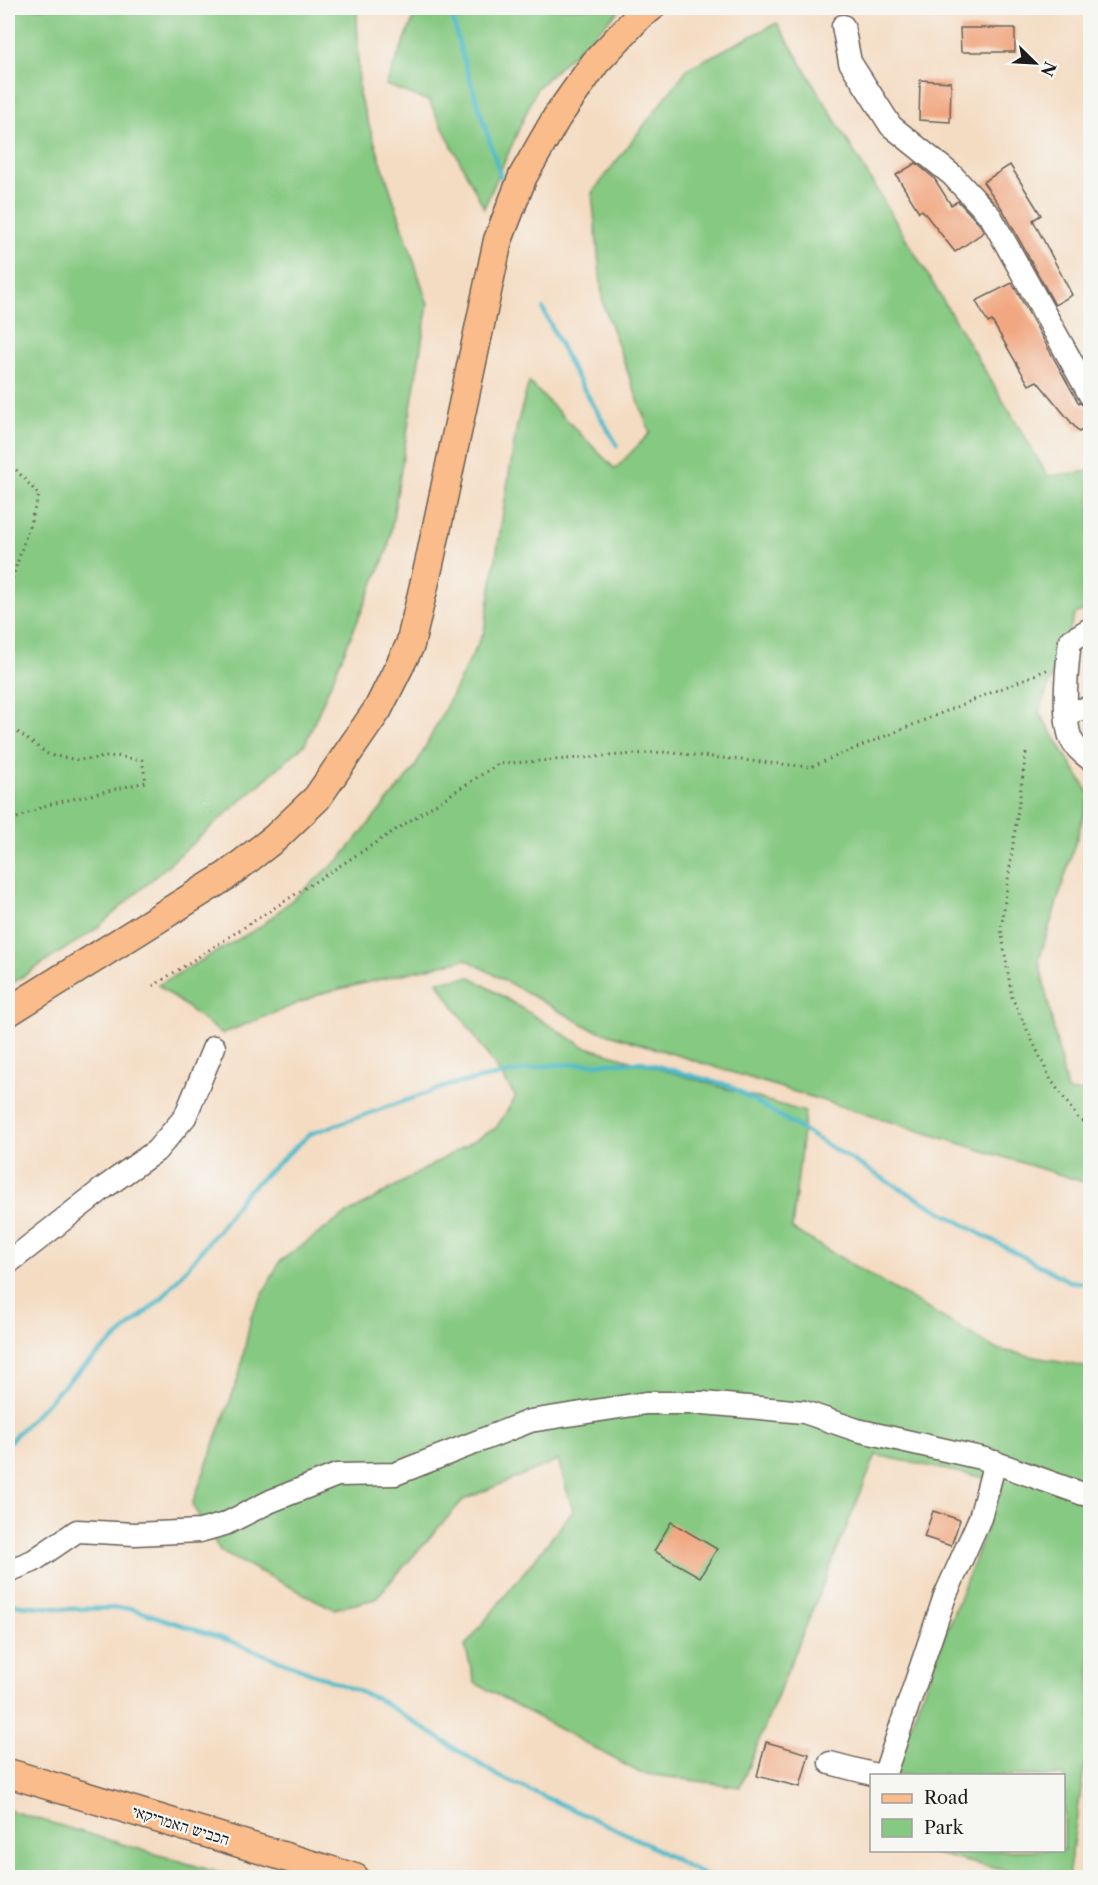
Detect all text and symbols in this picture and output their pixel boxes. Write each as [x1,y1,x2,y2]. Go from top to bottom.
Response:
north arrow [1005,33,1065,93]
text: N [1037,59,1061,80]
legend [870,1774,1065,1852]
text: Road [924,1787,969,1809]
street label: הכביש האמריקאי [130,1801,232,1849]
text: Park [924,1817,965,1839]

